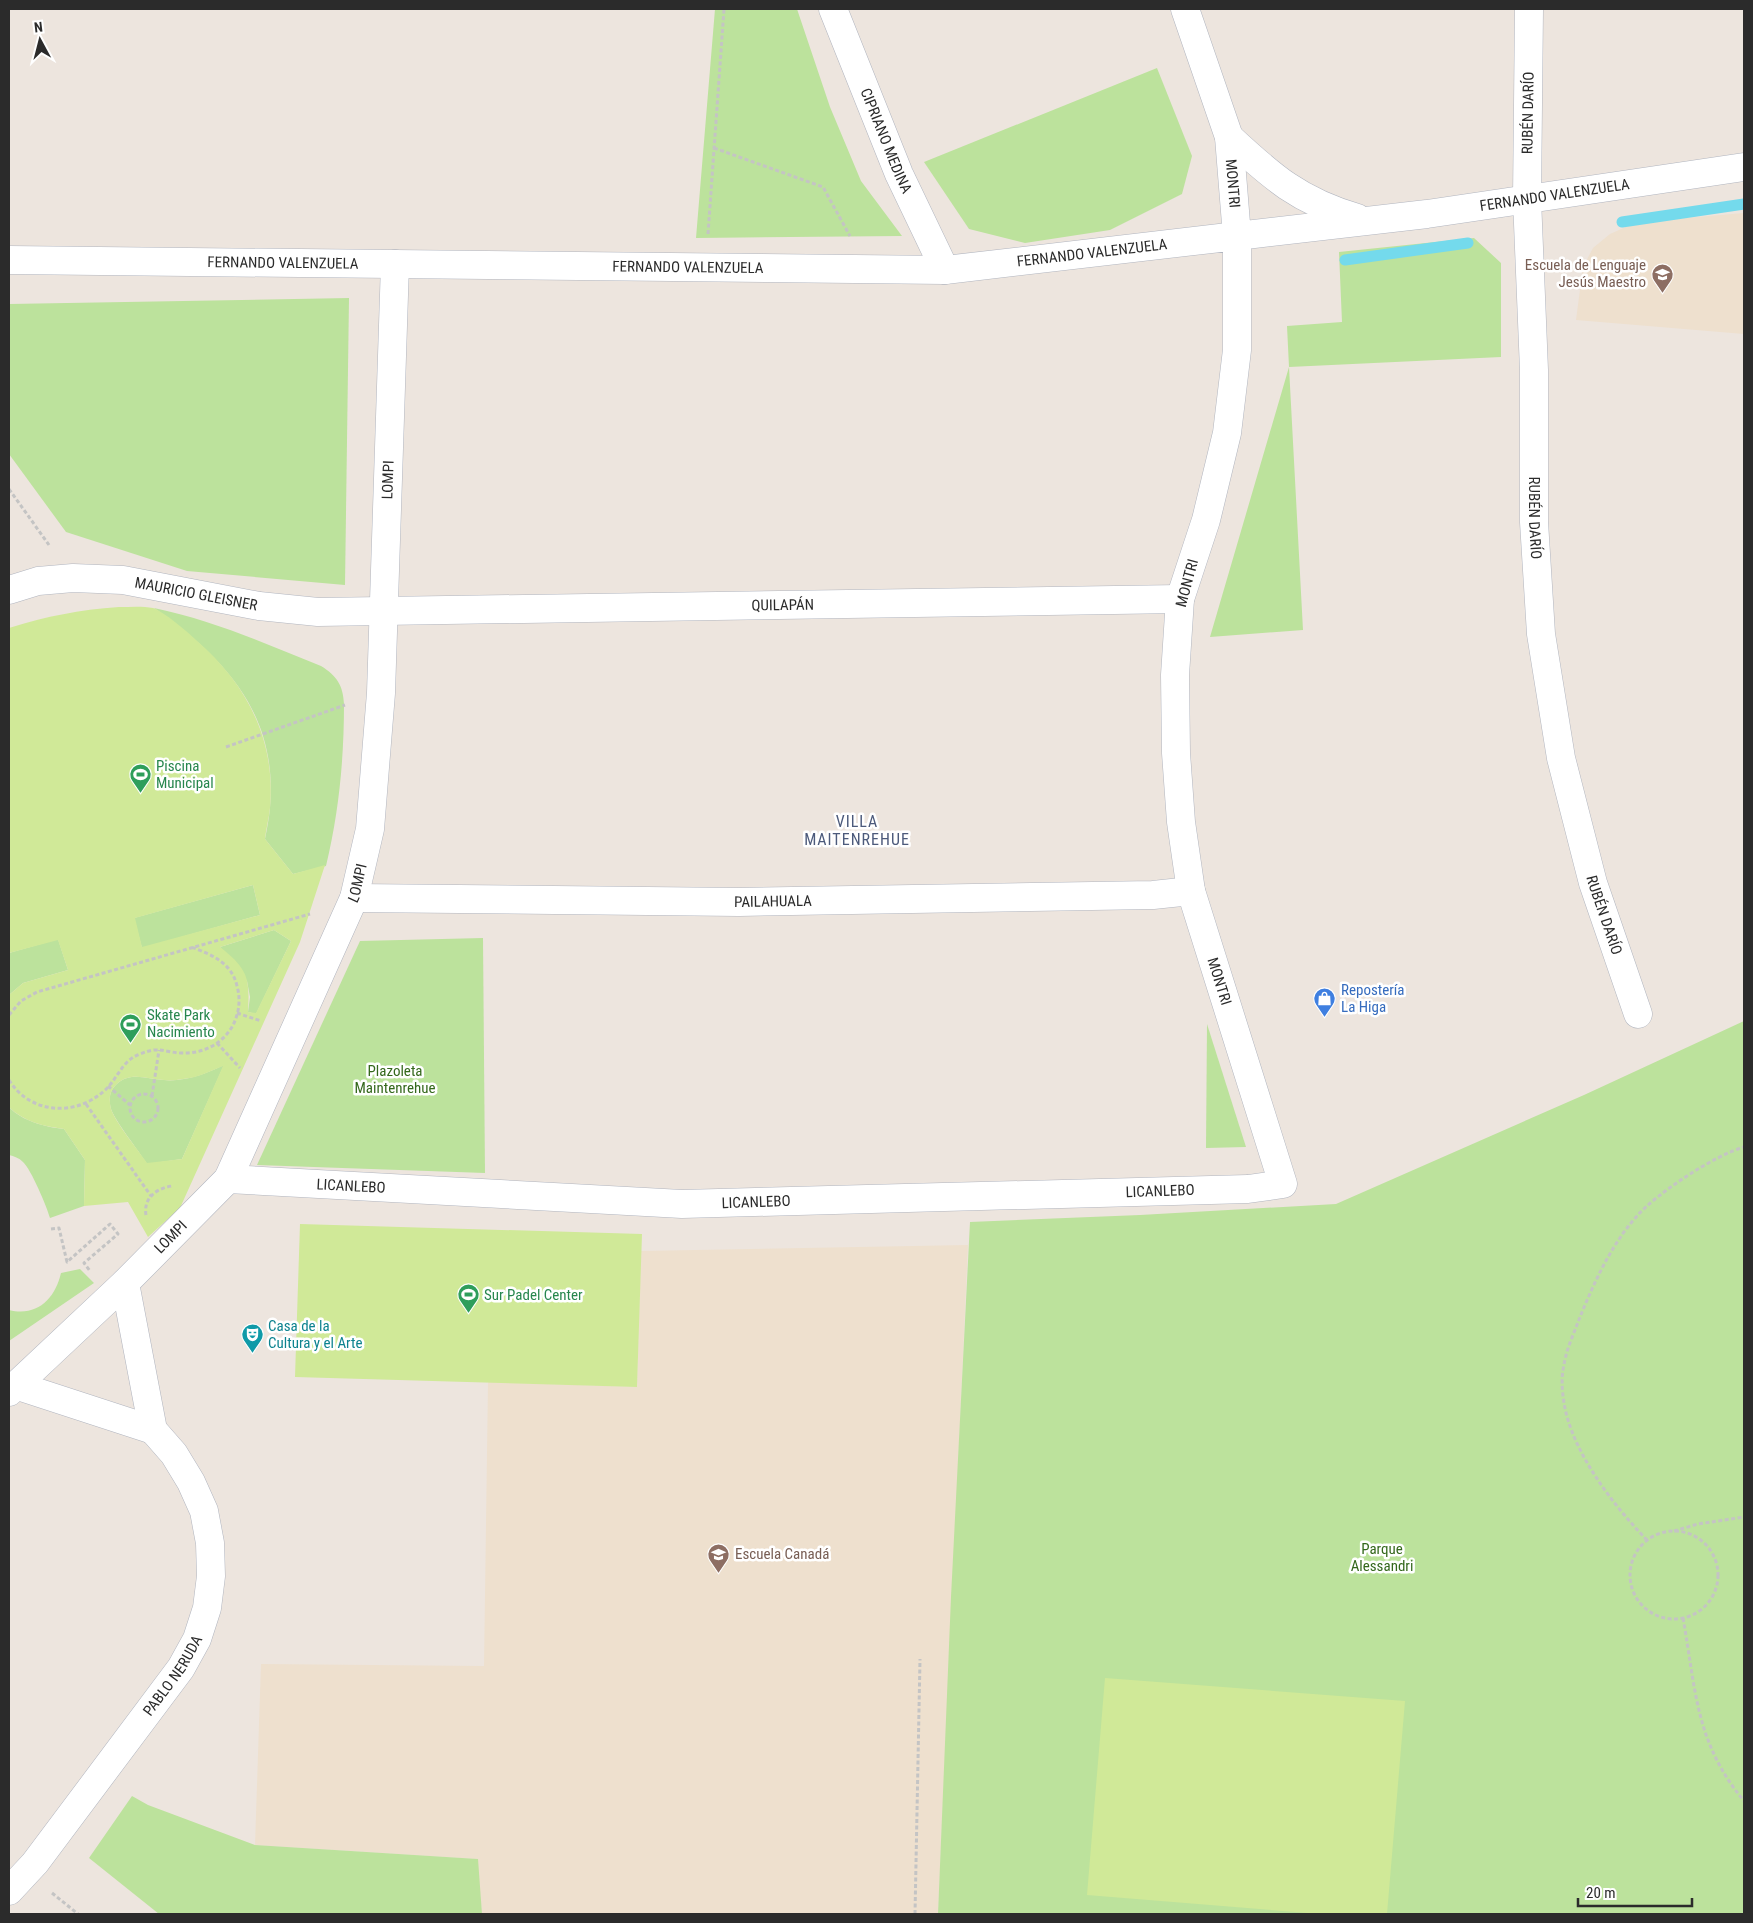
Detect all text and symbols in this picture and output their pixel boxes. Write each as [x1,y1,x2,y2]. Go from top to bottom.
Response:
north arrow [15,15,65,65]
text: N [33,19,44,36]
street label: RUBÉN DARÍO [1518,72,1538,154]
street label: CIPRIANO MEDINA [857,85,916,197]
street label: MONTRI [1222,158,1244,209]
street label: FERNANDO VALENZUELA [1479,175,1631,215]
street label: FERNANDO VALENZUELA [1016,235,1168,271]
street label: FERNANDO VALENZUELA [207,253,359,273]
place label: Escuela de Lenguaje Jesús Maestro [1525,256,1646,291]
street label: FERNANDO VALENZUELA [612,257,764,277]
school or university icon: Escuela de Lenguaje Jesús Maestro [1650,262,1674,293]
street label: LOMPI [378,460,398,500]
street label: RUBÉN DARÍO [1525,477,1545,560]
street label: MONTRI [1172,557,1202,609]
street label: MAURICIO GLEISNER [133,573,259,615]
street label: QUILAPÁN [751,596,814,614]
place label: Piscina Municipal [156,757,214,792]
sports icon: Piscina Municipal [128,763,152,794]
district label: VILLA MAITENREHUE [804,812,910,849]
street label: LOMPI [344,862,371,905]
street label: RUBÉN DARÍO [1582,874,1626,957]
street label: PAILAHUALA [734,892,812,911]
street label: MONTRI [1203,955,1235,1007]
place label: Repostería La Higa [1341,981,1405,1016]
shop icon: Repostería La Higa [1313,987,1337,1018]
place label: Skate Park Nacimiento [147,1006,215,1041]
sports icon: Skate Park Nacimiento [119,1012,143,1043]
park label: Plazoleta Maintenrehue [355,1062,435,1097]
street label: LICANLEBO [316,1175,386,1197]
street label: LICANLEBO [1125,1181,1195,1201]
street label: LICANLEBO [721,1192,791,1212]
street label: LOMPI [150,1217,191,1257]
sports icon: Sur Padel Center [456,1283,480,1314]
place label: Sur Padel Center [484,1286,583,1304]
place label: Casa de la Cultura y el Arte [268,1317,362,1352]
theatre icon: Casa de la Cultura y el Arte [240,1323,264,1354]
park label: Parque Alessandri [1351,1540,1413,1575]
school or university icon: Escuela Canadá [707,1542,731,1573]
place label: Escuela Canadá [735,1545,829,1563]
street label: PABLO NERUDA [139,1632,206,1720]
scale bar [1578,1876,1692,1908]
text: 20 m [1586,1884,1616,1902]

